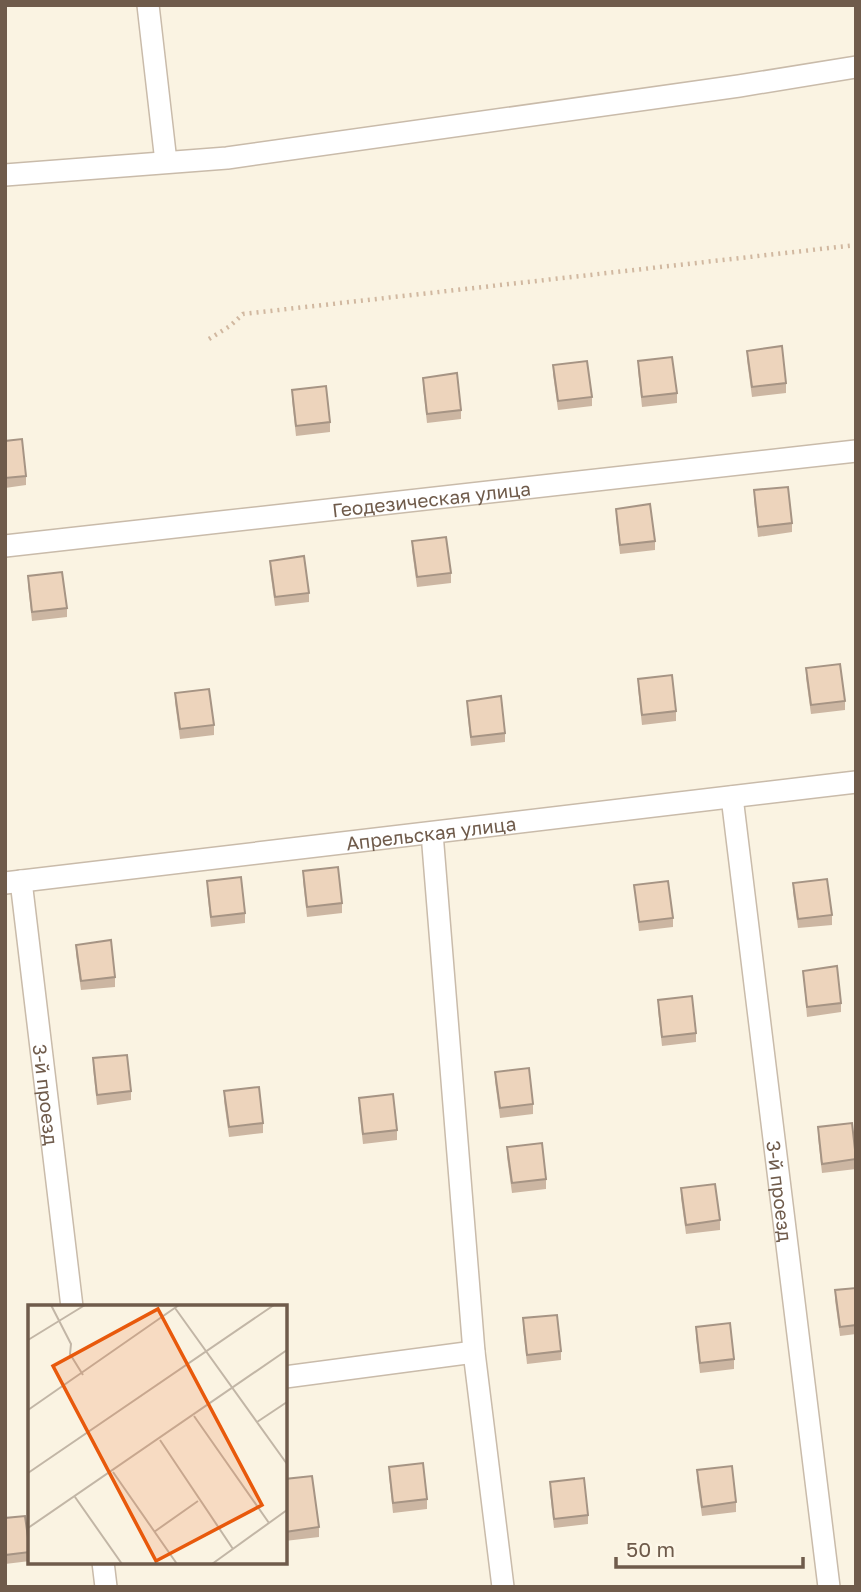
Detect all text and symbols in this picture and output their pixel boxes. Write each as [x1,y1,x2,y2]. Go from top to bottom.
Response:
street label: Геодезическая улица [331,476,532,521]
street label: Апрельская улица [345,811,517,854]
street label: 3-й проезд [29,1043,64,1147]
street label: 3-й проезд [763,1139,798,1243]
inset map [28,1305,287,1564]
scale bar [616,1526,803,1570]
text: 50 m [626,1536,675,1562]

